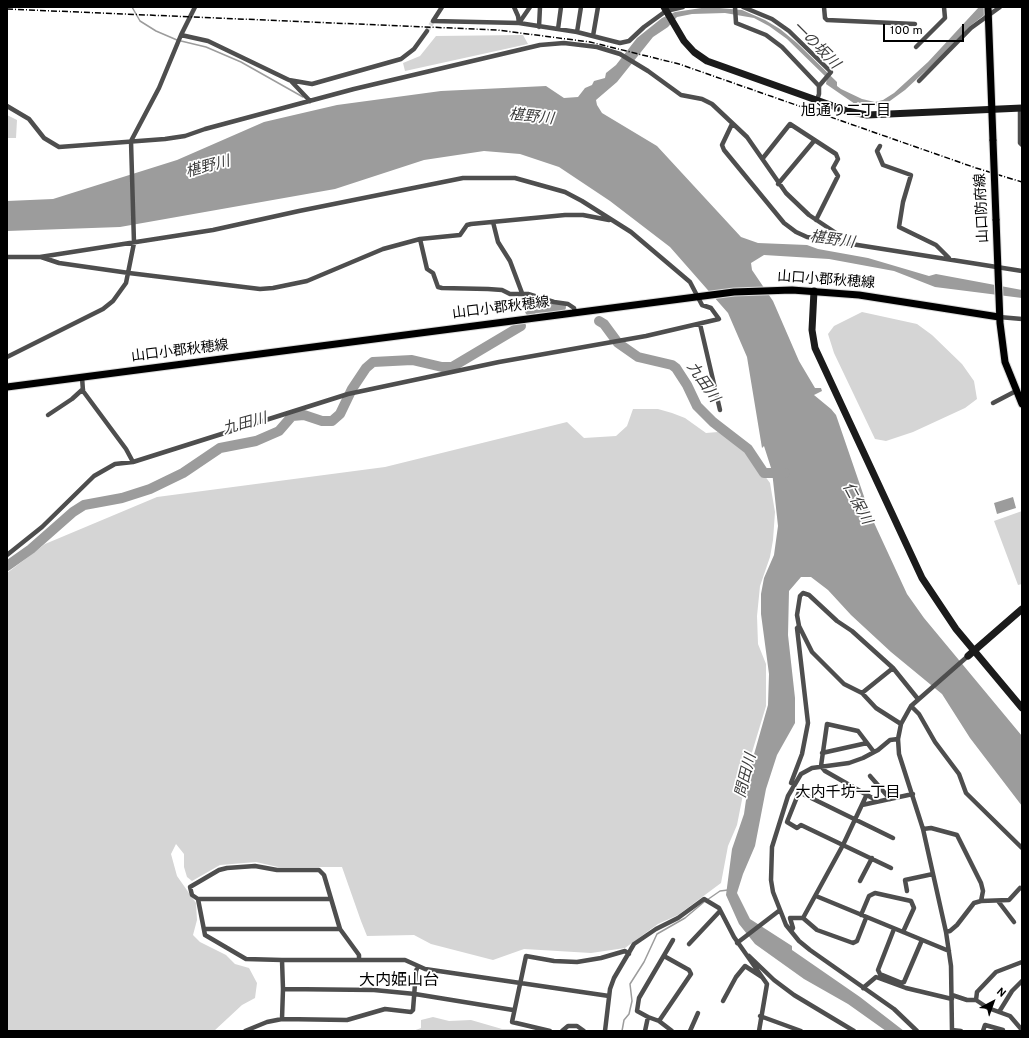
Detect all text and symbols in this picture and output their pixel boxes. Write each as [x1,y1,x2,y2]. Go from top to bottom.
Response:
scale bar [885,16,966,42]
water label: 一の坂川 [787,18,843,74]
text: 100 m [890,23,923,39]
district label: 旭通り二丁目 [801,103,891,121]
water label: 椹野川 [508,107,554,129]
water label: 椹野川 [184,153,232,183]
street label: 山口防府線 [973,173,993,243]
water label: 椹野川 [808,229,856,253]
street label: 山口小郡秋穂線 [777,269,875,293]
street label: 山口小郡秋穂線 [451,295,551,323]
street label: 山口小郡秋穂線 [130,338,230,366]
water label: 九田川 [682,359,722,407]
water label: 九田川 [221,410,269,440]
water label: 仁保川 [837,480,875,528]
water label: 問田川 [733,752,761,800]
district label: 大内千坊一丁目 [796,785,900,803]
district label: 大内姫山台 [359,972,439,992]
north arrow [973,982,1013,1022]
text: N [993,985,1008,1001]

